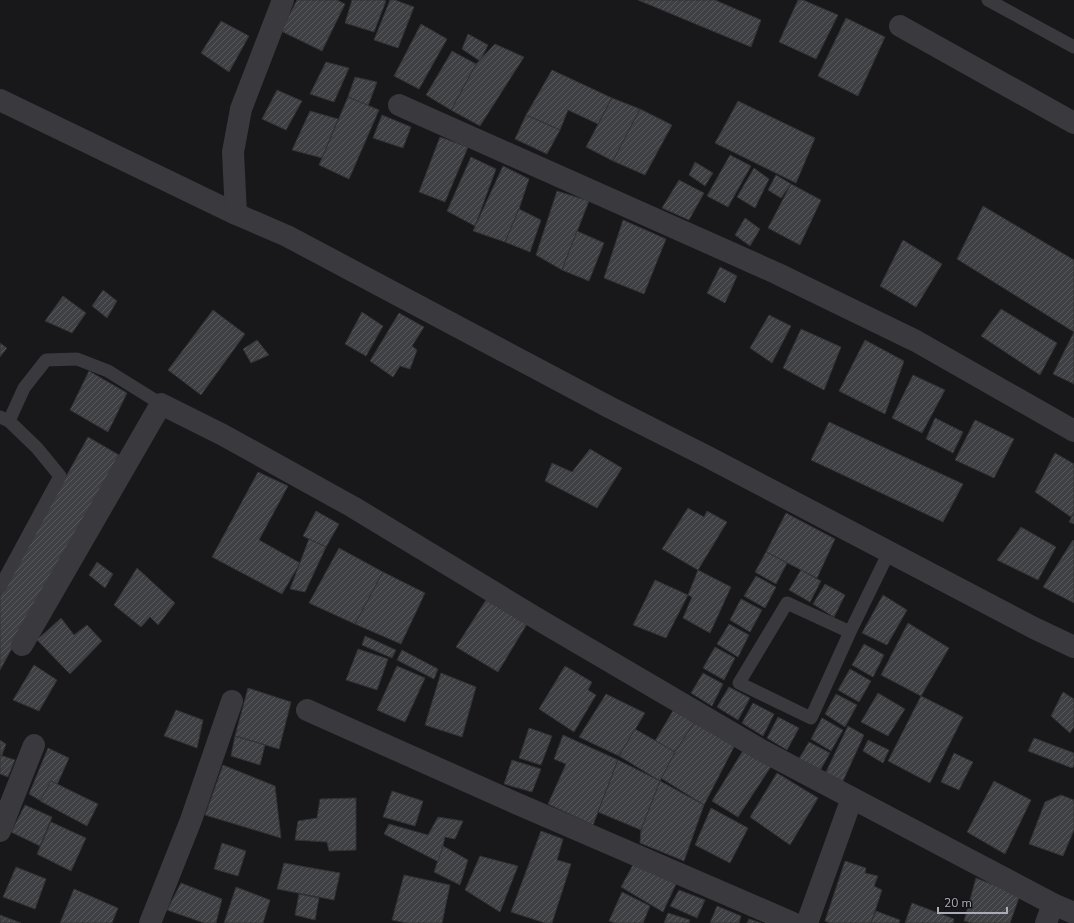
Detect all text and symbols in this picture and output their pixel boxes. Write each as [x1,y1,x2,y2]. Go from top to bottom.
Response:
scale bar [938,889,1007,915]
text: 20 m [944,895,972,911]

